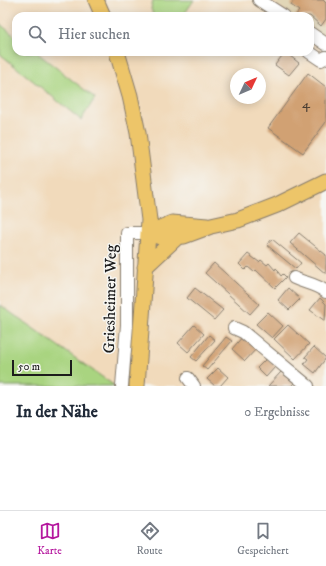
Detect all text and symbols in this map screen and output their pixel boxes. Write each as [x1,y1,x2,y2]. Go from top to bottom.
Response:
search box [12,12,314,56]
icon: search [26,23,48,45]
text: Hier suchen [58,25,130,44]
north arrow [230,68,266,104]
house number: 4 [302,95,311,113]
street label: Griesheimer Weg [99,244,121,353]
scale bar [12,358,72,377]
text: 50 m [18,360,40,374]
text: In der Nähe [16,401,98,423]
text: 0 Ergebnisse [244,404,310,420]
tab: Karte [37,520,62,558]
tab: Route [137,520,163,558]
tab: Gespeichert [237,520,289,558]

